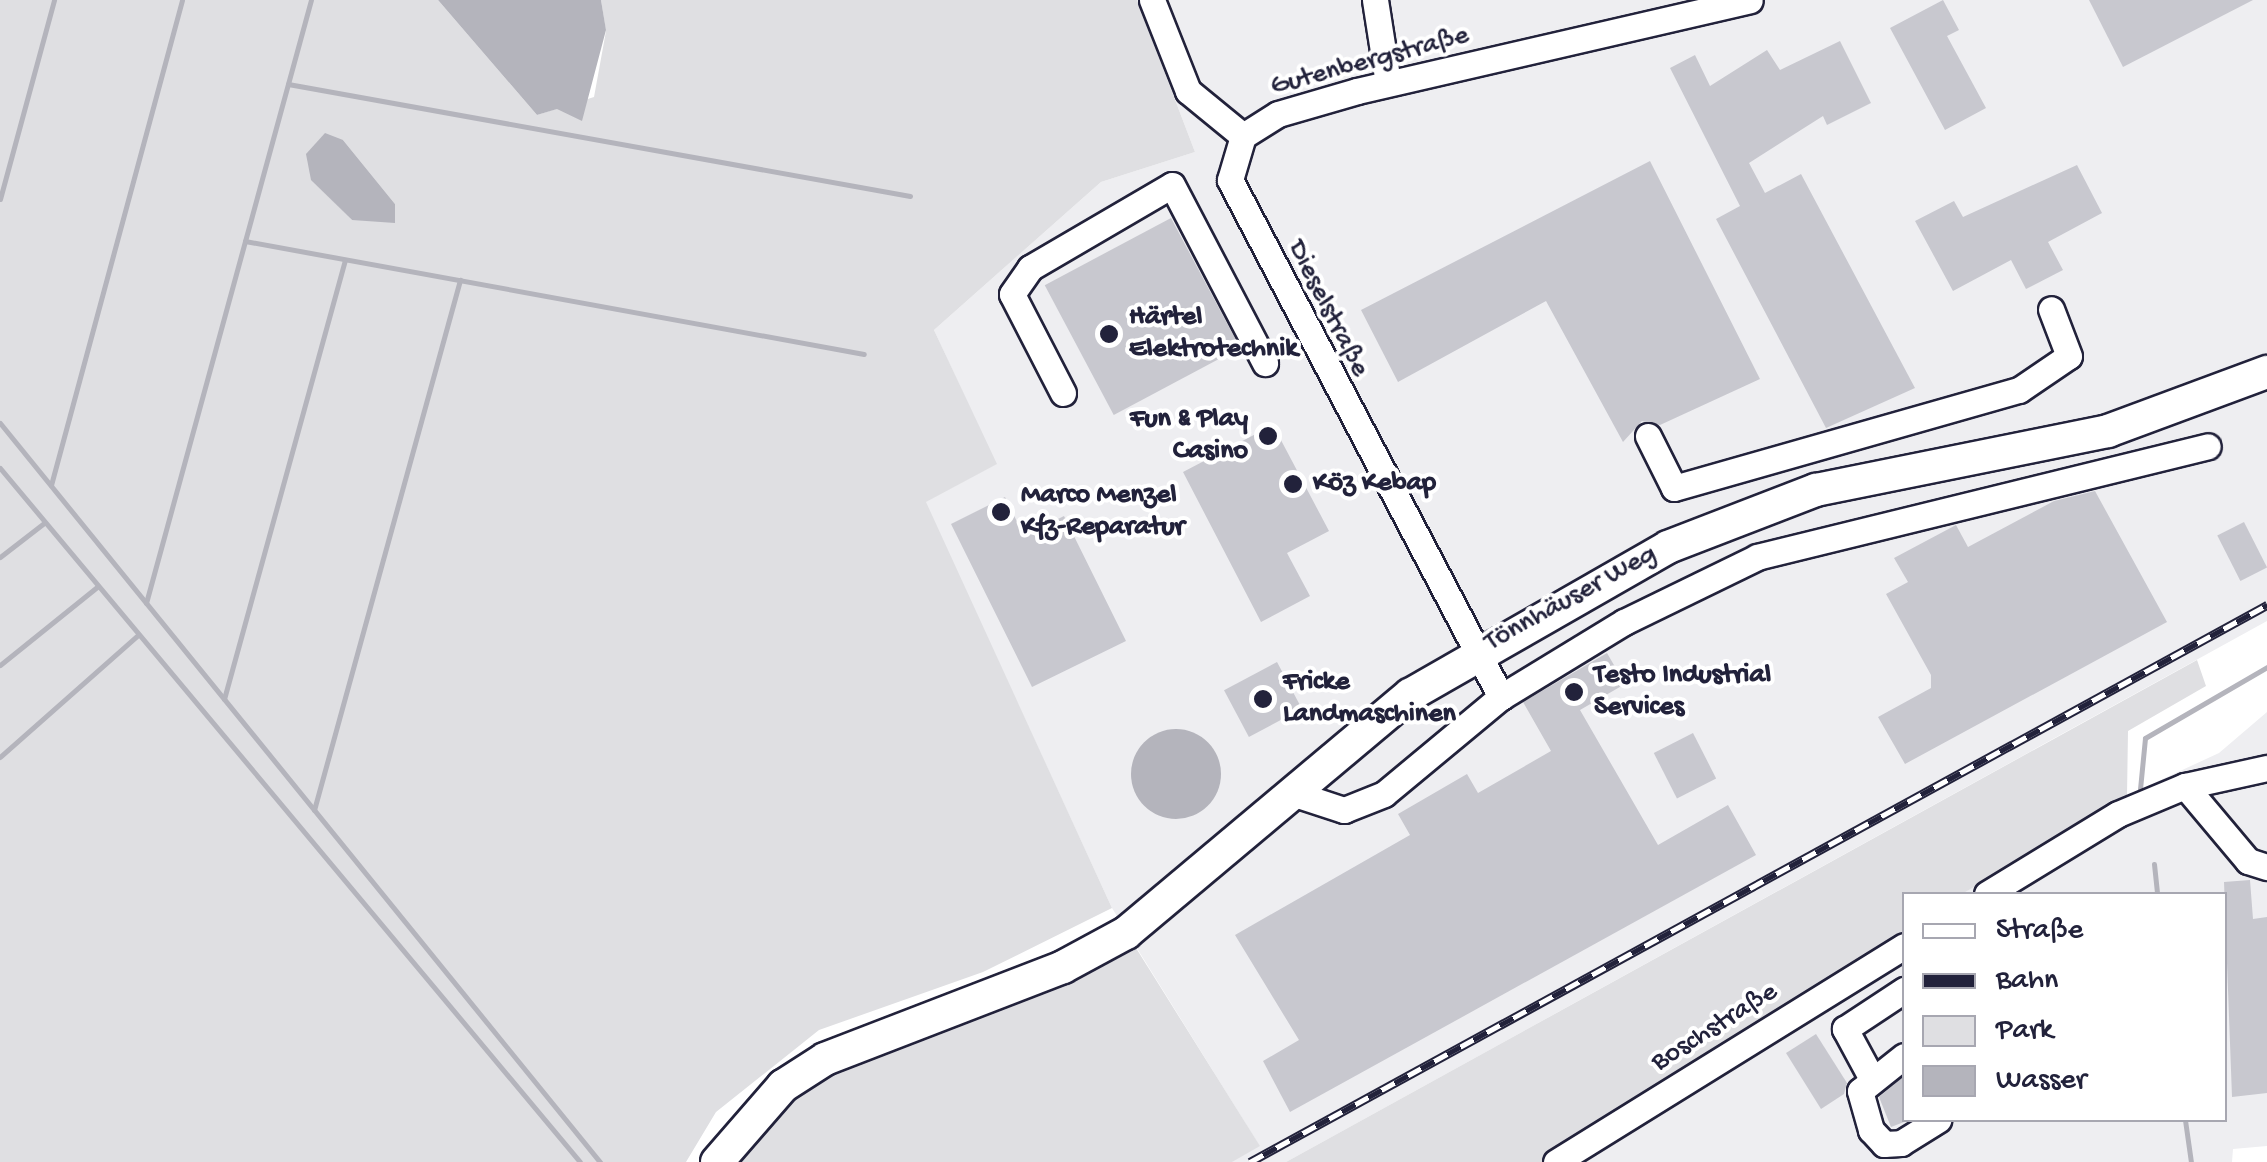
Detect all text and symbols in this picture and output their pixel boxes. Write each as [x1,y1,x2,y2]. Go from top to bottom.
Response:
street label: Gutenbergstraße [1267,19,1473,105]
street label: Dieselstraße [1278,235,1376,383]
place label: Härtel Elektrotechnik [1129,301,1298,367]
marker: Härtel Elektrotechnik [1098,323,1120,345]
place label: Fun & Play Casino [1130,403,1248,469]
marker: Fun & Play Casino [1257,425,1279,447]
place label: Köz Kebap [1313,467,1436,501]
marker: Köz Kebap [1282,473,1304,495]
place label: Marco Menzel Kfz-Reparatur [1021,479,1185,545]
marker: Marco Menzel Kfz-Reparatur [990,501,1012,523]
street label: Tönnhäuser Weg [1479,538,1663,660]
place label: Testo Industrial Services [1594,659,1771,725]
place label: Fricke Landmaschinen [1283,666,1456,732]
marker: Testo Industrial Services [1563,681,1585,703]
marker: Fricke Landmaschinen [1252,688,1274,710]
legend [1902,892,2227,1122]
text: Straße [1996,914,2083,949]
text: Bahn [1996,964,2058,999]
street label: Boschstraße [1646,976,1784,1080]
text: Park [1996,1014,2053,1049]
text: Wasser [1996,1064,2086,1099]

